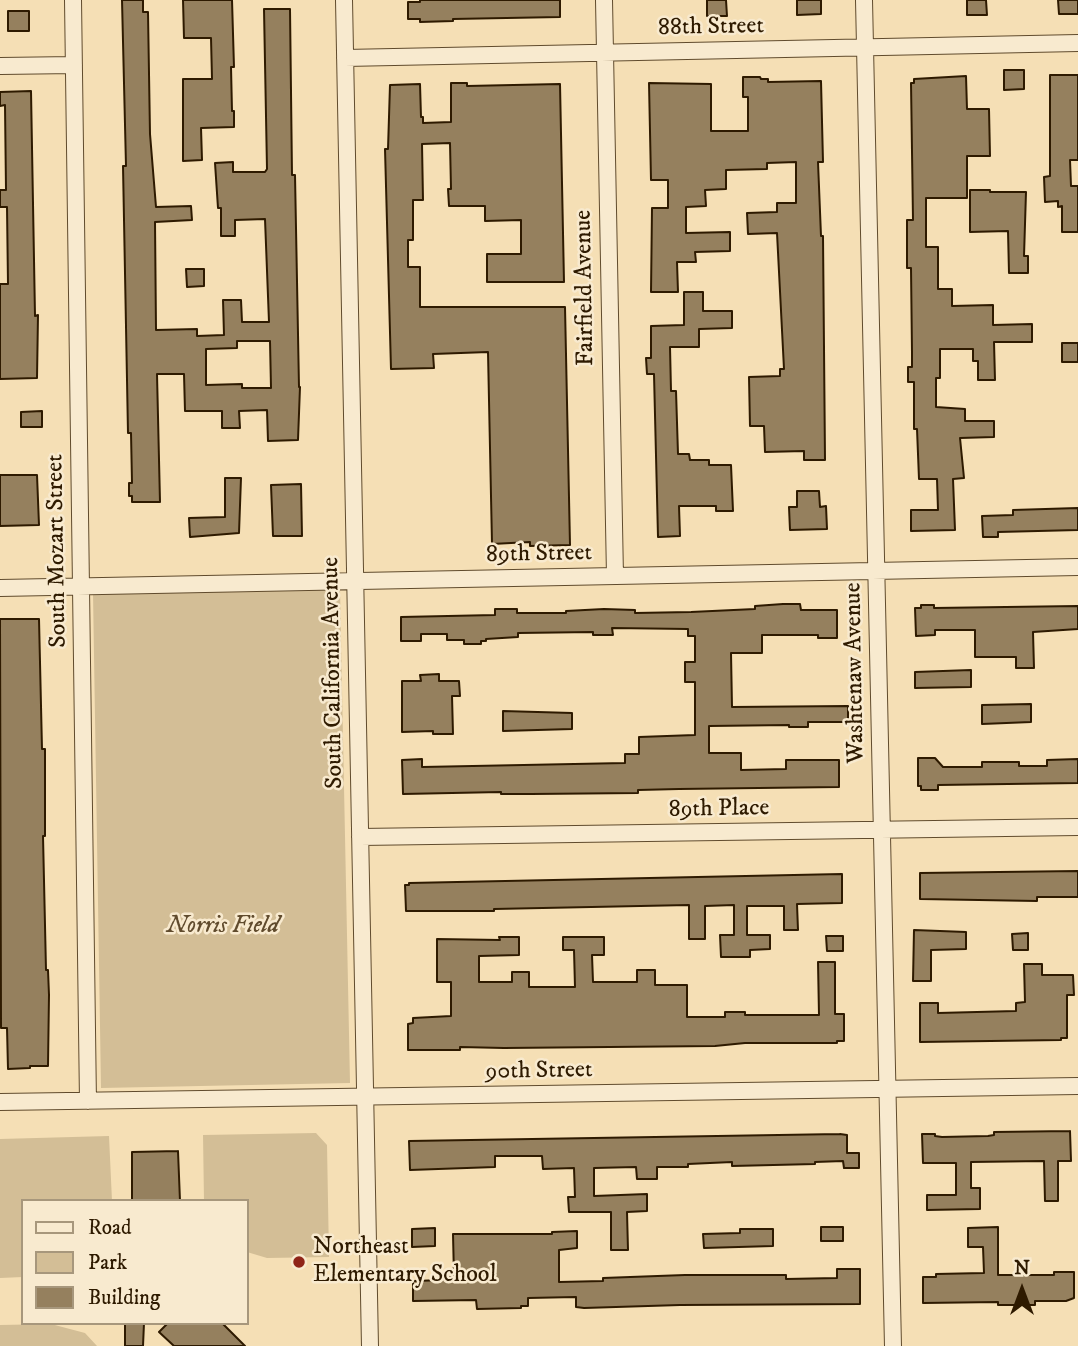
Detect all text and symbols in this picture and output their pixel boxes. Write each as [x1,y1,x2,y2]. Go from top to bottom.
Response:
street label: 88th Street [658,13,764,43]
street label: Fairfield Avenue [570,210,602,366]
street label: South Mozart Street [42,454,74,648]
street label: 89th Street [486,540,592,570]
street label: South California Avenue [318,557,350,789]
street label: Washtenaw Avenue [840,582,872,764]
street label: 89th Place [668,795,770,825]
park label: Norris Field [167,913,279,941]
street label: 90th Street [485,1057,593,1087]
legend [21,1199,248,1325]
text: Road [88,1215,132,1241]
place label: Northeast Elementary School [313,1234,497,1290]
text: Park [88,1250,127,1276]
marker: Northeast Elementary School [291,1254,307,1270]
north arrow [987,1255,1057,1325]
text: N [1014,1257,1030,1280]
text: Building [88,1285,160,1311]

